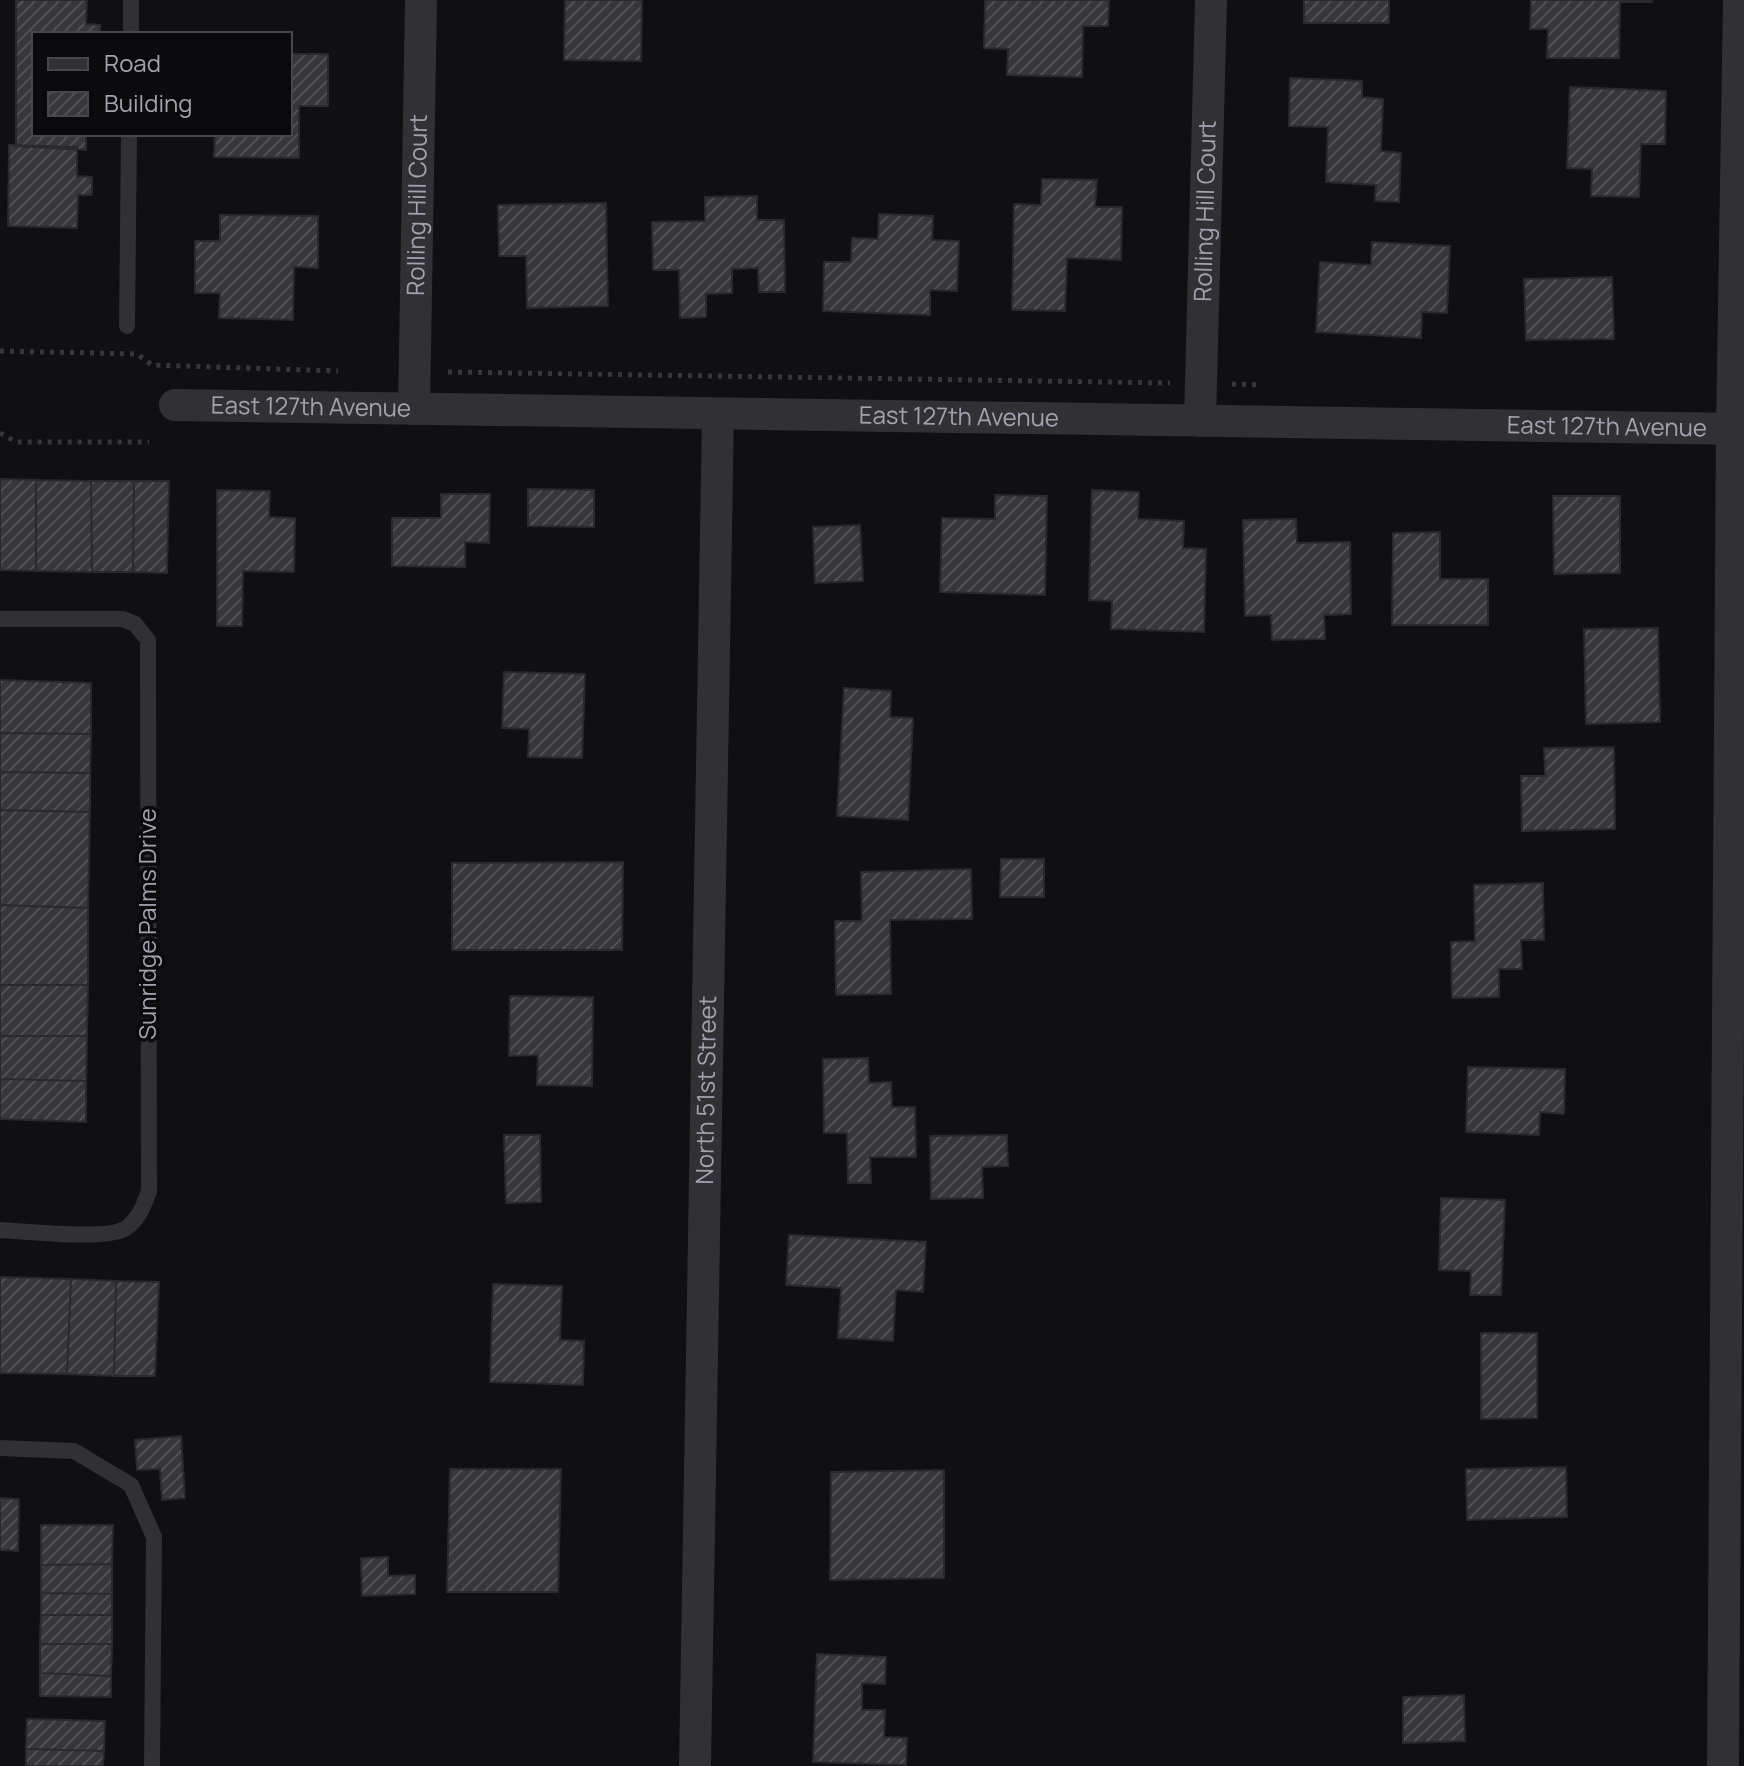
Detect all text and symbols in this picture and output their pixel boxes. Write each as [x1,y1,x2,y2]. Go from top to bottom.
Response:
legend [32,32,292,136]
text: Road [104,46,161,79]
text: Building [104,86,192,119]
street label: Rolling Hill Court [398,114,434,296]
street label: Rolling Hill Court [1185,120,1223,302]
street label: East 127th Avenue [211,388,411,424]
street label: East 127th Avenue [859,397,1059,434]
street label: East 127th Avenue [1507,407,1707,443]
street label: Sunridge Palms Drive [130,808,163,1040]
street label: North 51st Street [687,995,723,1185]

